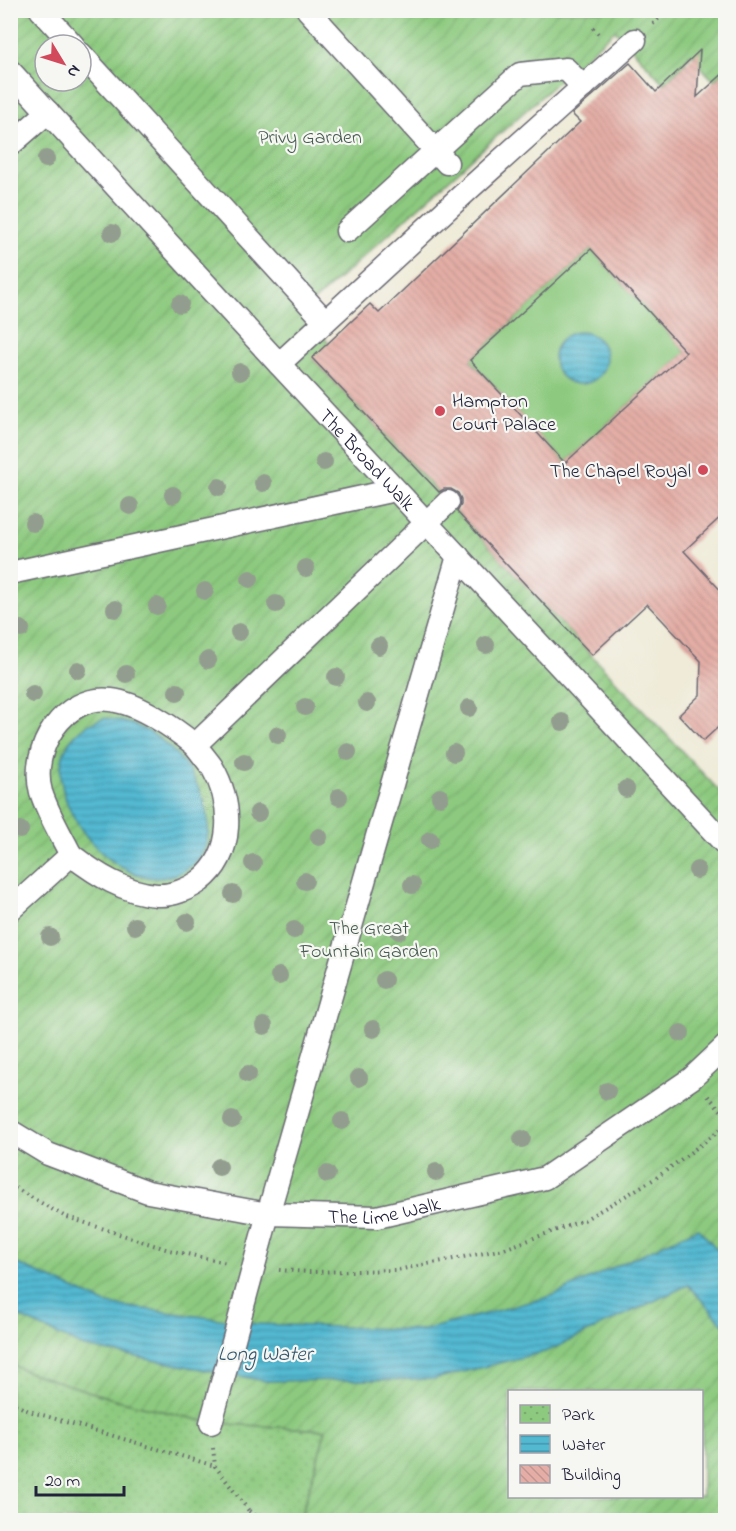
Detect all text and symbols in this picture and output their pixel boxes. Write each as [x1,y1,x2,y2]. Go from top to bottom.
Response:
north arrow [33,33,93,93]
text: N [60,59,86,83]
park label: Privy Garden [258,124,362,153]
place label: Hampton Court Palace [452,388,556,440]
street label: The Broad Walk [311,403,421,519]
marker: Hampton Court Palace [433,404,447,418]
place label: The Chapel Royal [550,458,691,487]
marker: The Chapel Royal [696,463,710,477]
park label: The Great Fountain Garden [299,915,438,967]
street label: The Lime Walk [327,1191,444,1234]
water label: Long Water [218,1340,315,1371]
legend [508,1390,703,1498]
text: Park [562,1403,595,1429]
text: Water [562,1433,606,1459]
scale bar [36,1459,124,1497]
text: Building [561,1463,621,1490]
text: 20 m [45,1469,80,1495]

